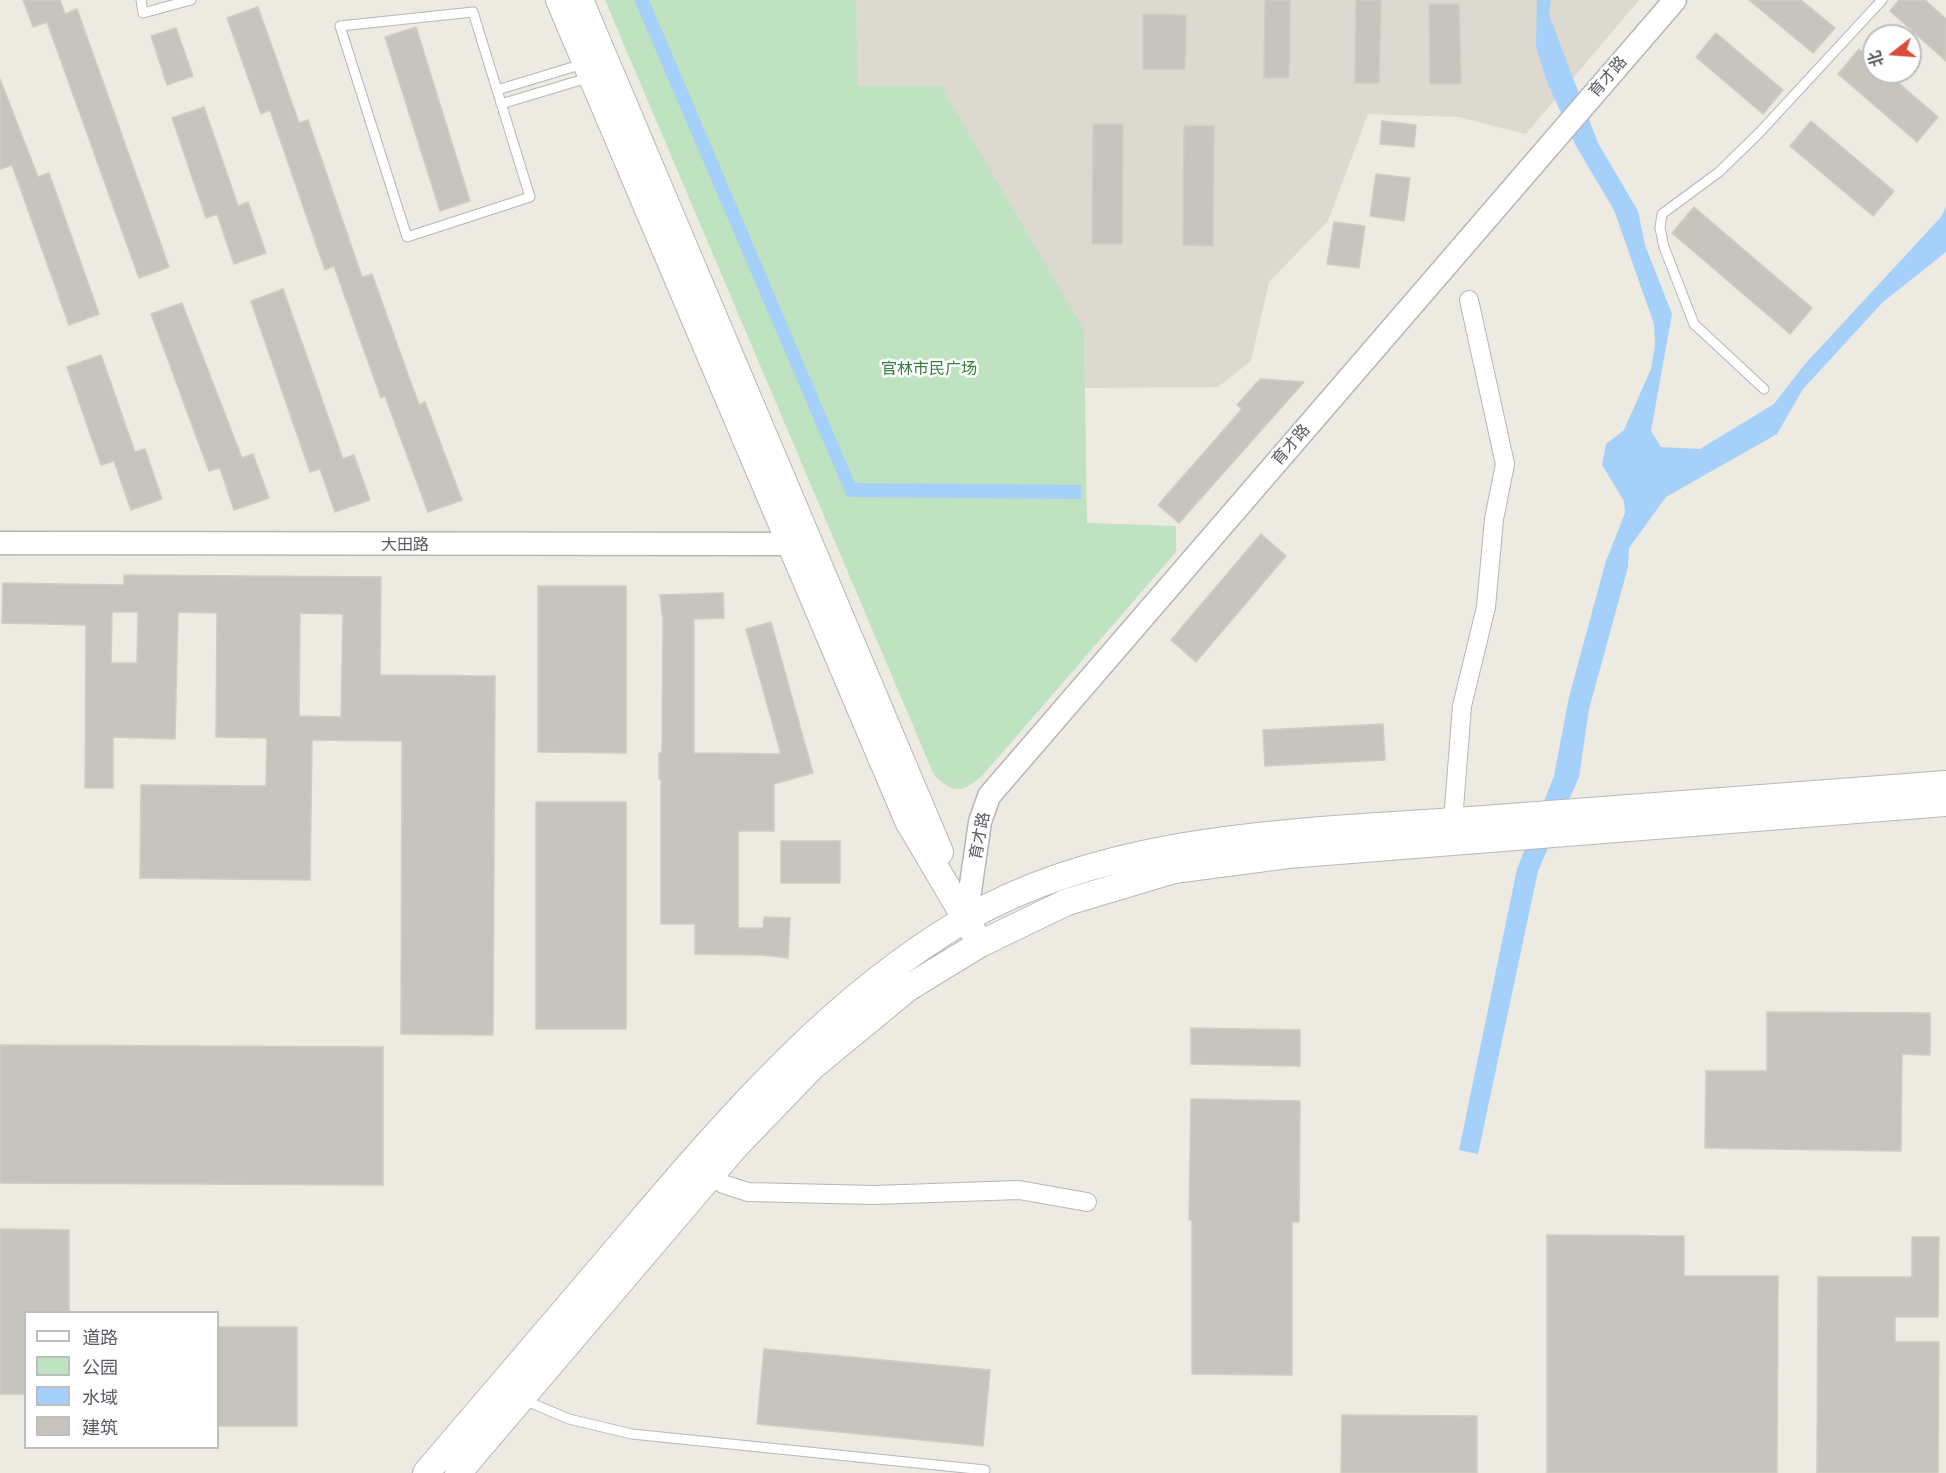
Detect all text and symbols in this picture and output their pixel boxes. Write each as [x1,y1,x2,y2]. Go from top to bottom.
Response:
north arrow [1862,24,1922,84]
text: 北 [1865,48,1888,69]
street label: 育才路 [1585,53,1631,101]
park label: 官林市民广场 [881,359,977,379]
street label: 育才路 [1268,421,1314,469]
street label: 大田路 [381,535,429,555]
street label: 育才路 [966,811,994,861]
legend [24,1311,219,1449]
text: 道路 [82,1327,118,1348]
text: 公园 [82,1357,118,1378]
text: 水域 [82,1387,118,1408]
text: 建筑 [82,1417,118,1438]

